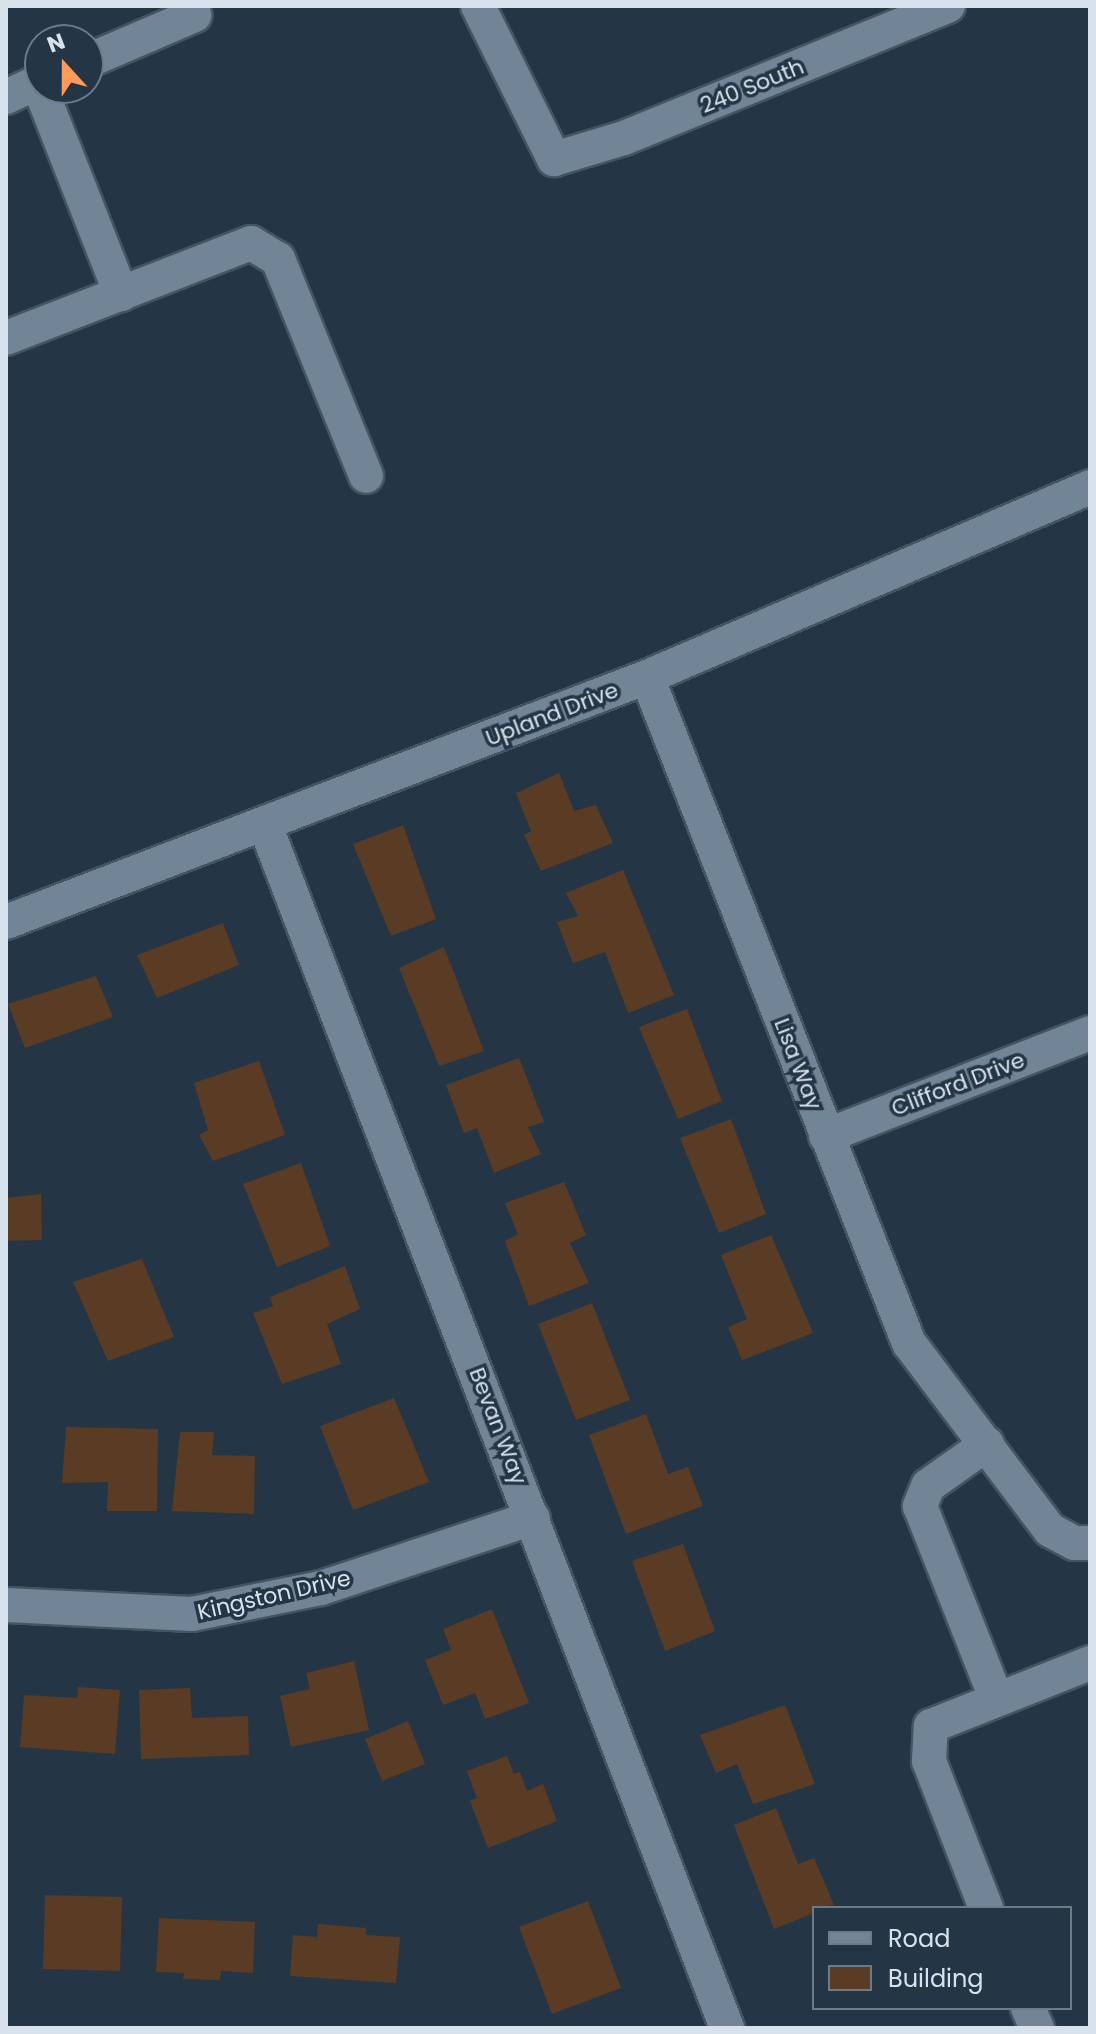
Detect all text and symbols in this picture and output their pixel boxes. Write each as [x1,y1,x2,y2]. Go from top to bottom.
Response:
north arrow [24,24,104,104]
text: N [43,26,69,60]
street label: 240 South [696,53,808,119]
street label: Upland Drive [482,677,622,751]
street label: Lisa Way [768,1015,828,1113]
street label: Clifford Drive [888,1047,1028,1121]
street label: Bevan Way [464,1364,532,1488]
street label: Kingston Drive [195,1565,353,1625]
legend [812,1906,1072,2010]
text: Road [888,1922,950,1955]
text: Building [888,1962,984,1995]

